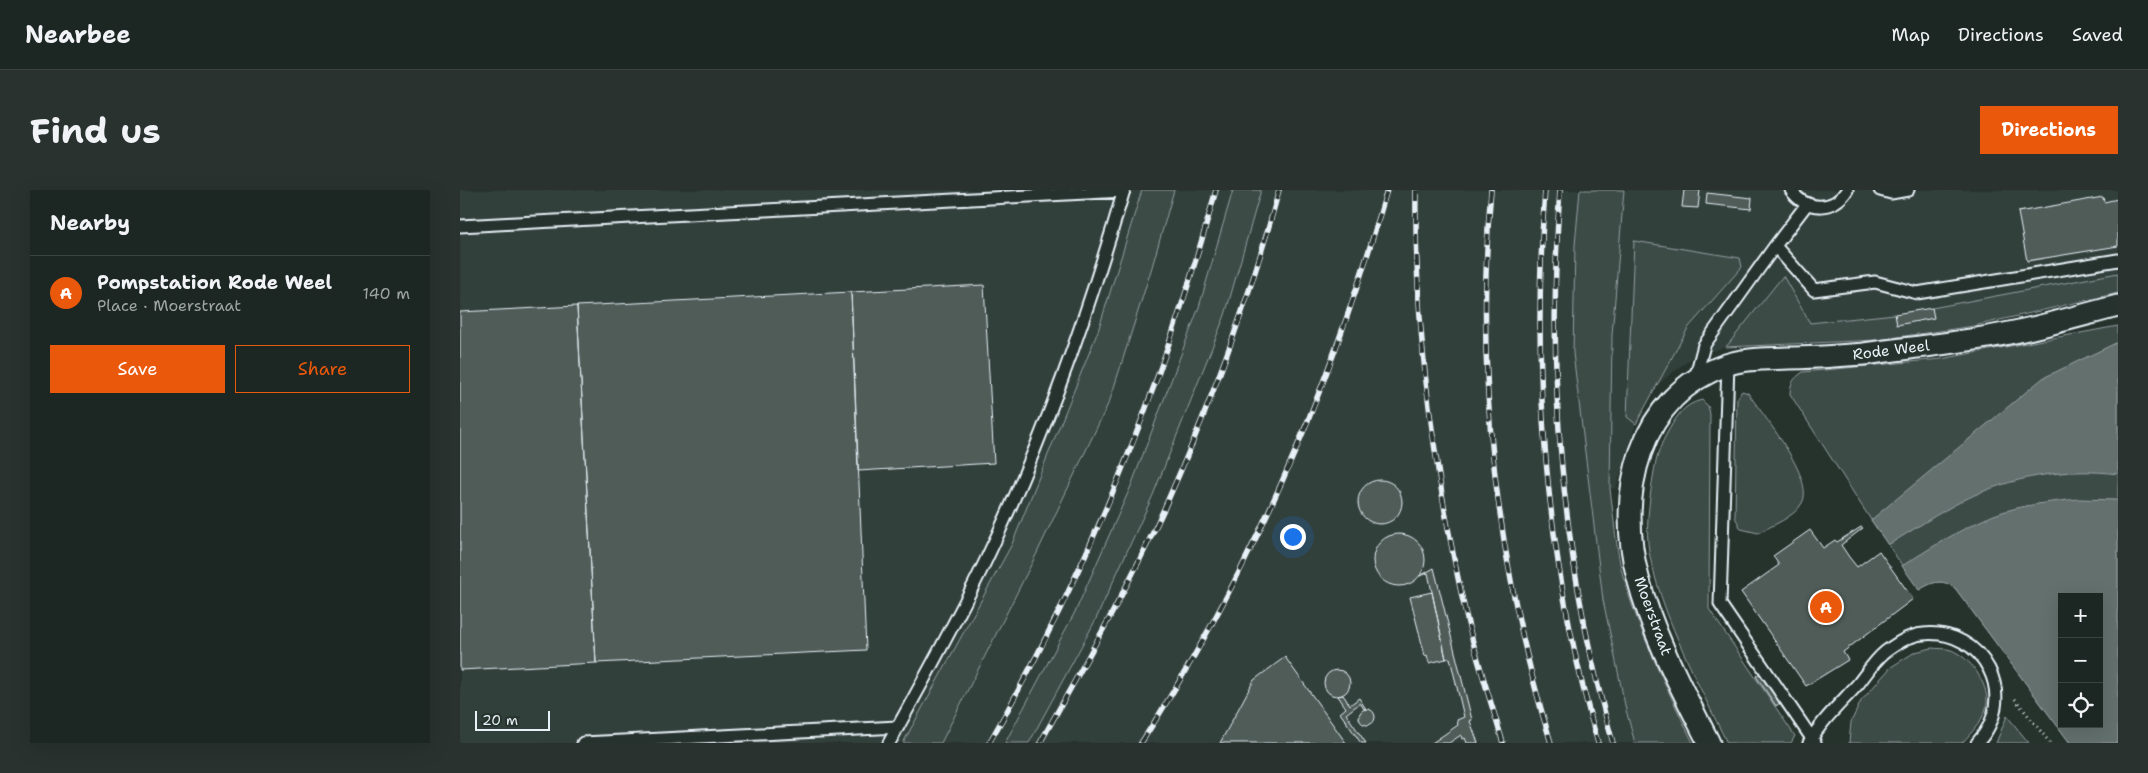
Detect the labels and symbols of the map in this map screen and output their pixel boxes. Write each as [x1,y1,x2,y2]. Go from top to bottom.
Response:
street label: Rode Weel [1852,335,1931,365]
your location [1280,524,1306,550]
street label: Moerstraat [1629,574,1677,658]
pin: A [1810,588,1842,626]
scale bar [475,708,550,731]

